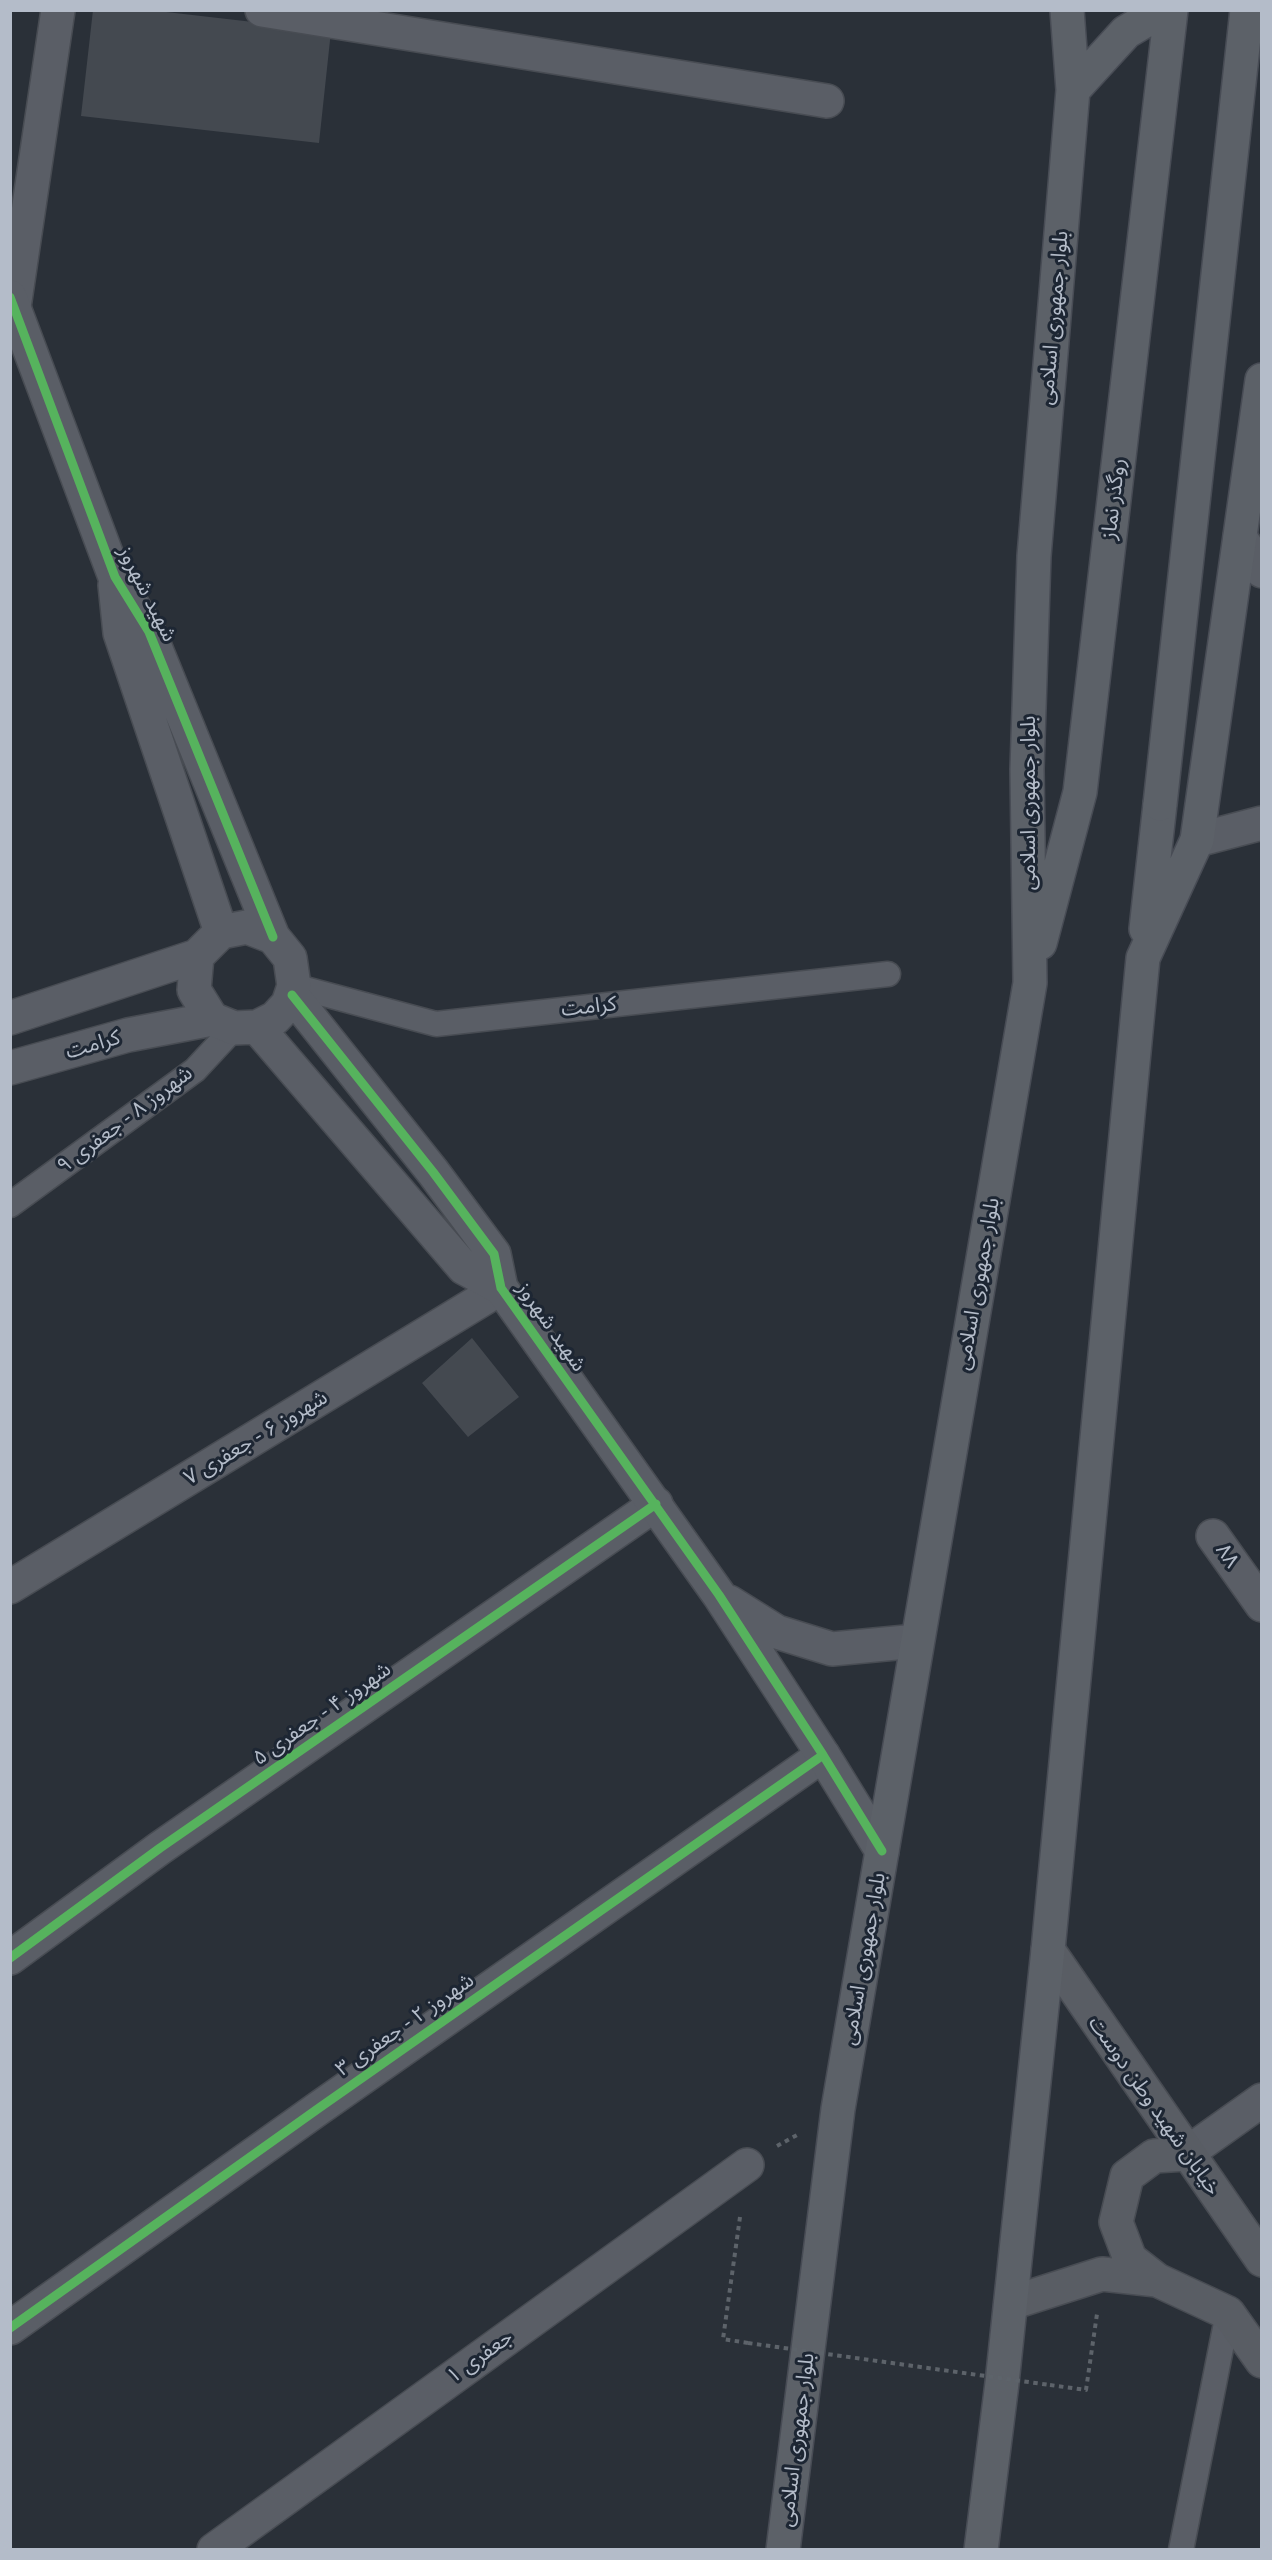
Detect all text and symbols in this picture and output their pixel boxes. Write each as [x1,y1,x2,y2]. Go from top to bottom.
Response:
street label: بلوار جمهوری اسلامی [1034,230,1074,406]
street label: روگذر نماز [1097,457,1131,541]
street label: شهید شهروز [112,542,182,646]
street label: بلوار جمهوری اسلامی [1016,716,1042,890]
street label: کرامت [560,992,618,1022]
street label: کرامت [63,1025,123,1065]
street label: شهروز ۸ - جعفری ۹ [52,1061,198,1179]
street label: بلوار جمهوری اسلامی [950,1196,1006,1372]
street label: شهید شهروز [511,1277,591,1377]
street label: شهروز ۶ - جعفری ۷ [180,1385,332,1491]
street label: ۸۸ [1210,1539,1244,1573]
street label: شهروز ۴ - جعفری ۵ [248,1657,396,1771]
street label: بلوار جمهوری اسلامی [836,1871,892,2047]
street label: شهروز ۲ - جعفری ۳ [331,1968,479,2082]
street label: خیابان شهید وطن دوست [1083,2012,1225,2200]
street label: جعفری ۱ [442,2325,518,2389]
street label: بلوار جمهوری اسلامی [774,2352,820,2528]

